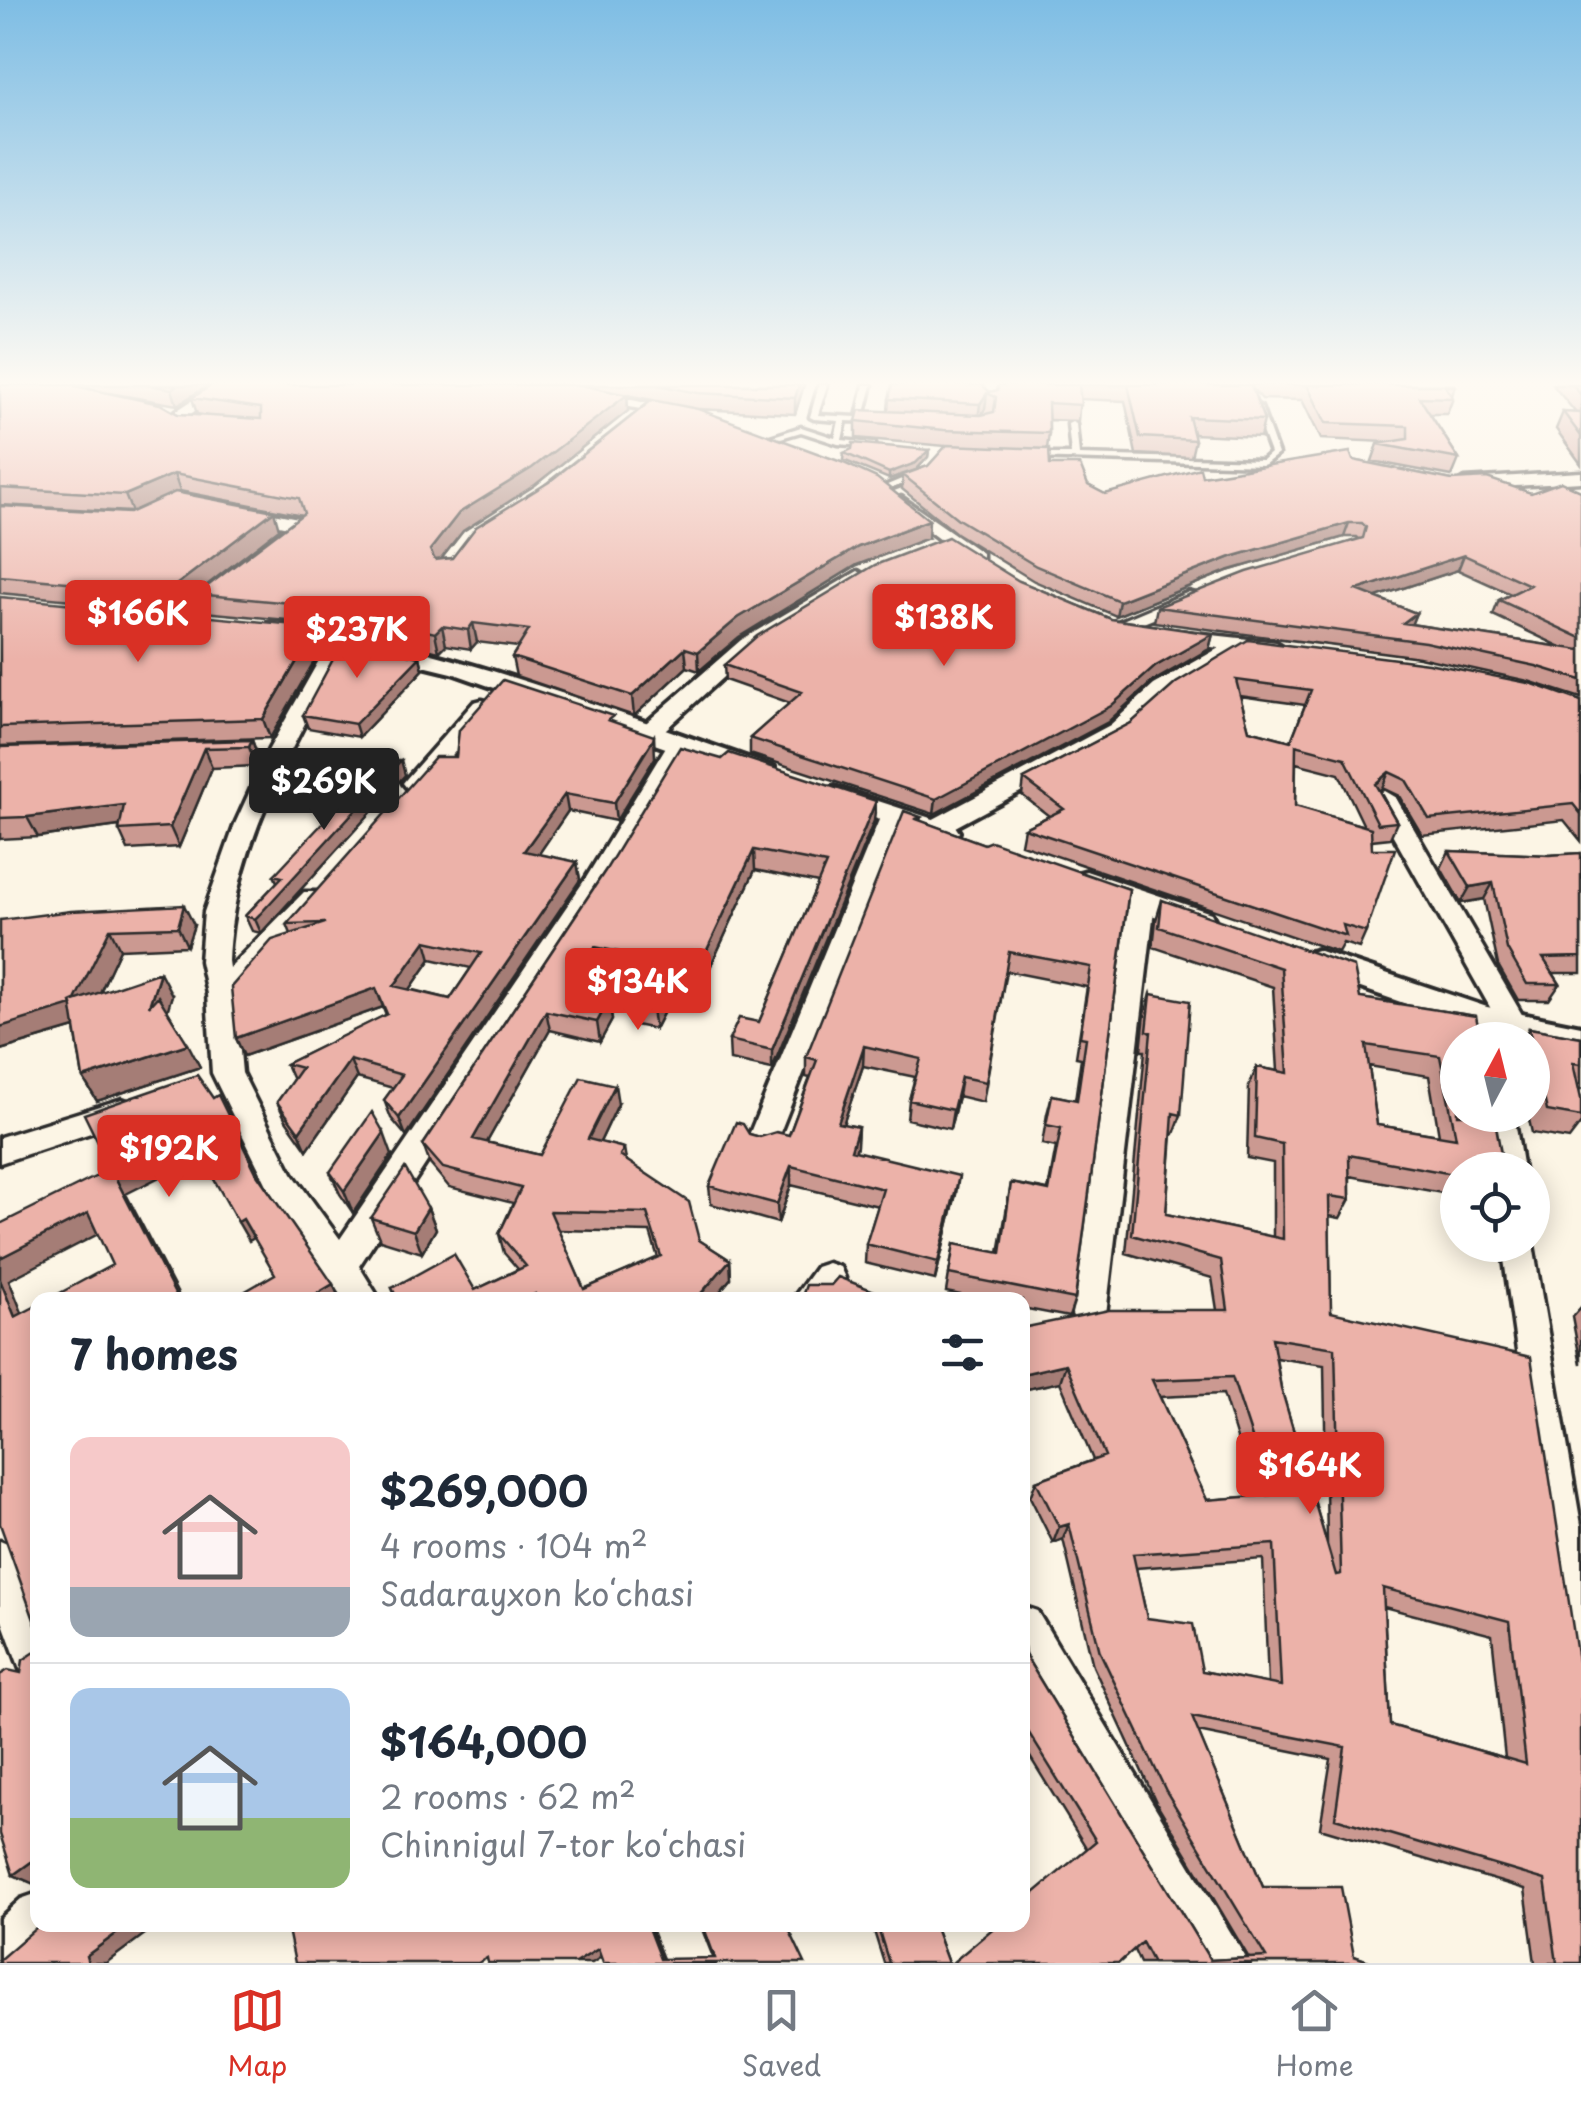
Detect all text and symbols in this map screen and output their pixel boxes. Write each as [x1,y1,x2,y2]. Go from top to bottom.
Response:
pin: $166K [68,580,208,665]
pin: $138K [874,584,1014,669]
text: $166K [87,588,189,636]
text: $138K [894,592,994,640]
pin: $237K [287,596,427,681]
text: $237K [306,604,408,652]
pin: $269K [254,748,394,833]
text: $269K [271,756,377,804]
pin: $134K [568,948,708,1033]
text: $134K [587,956,689,1004]
north arrow [1440,1022,1550,1132]
map controls [1440,1022,1550,1262]
pin: $192K [99,1115,239,1200]
text: $192K [119,1123,219,1171]
button: locate [1440,1152,1550,1262]
text: 7 homes [70,1321,238,1384]
icon: filters [935,1325,990,1380]
pin: $164K [1240,1432,1380,1517]
text: $164K [1258,1440,1362,1488]
text: $269,000 [380,1458,588,1521]
icon: home [150,1477,270,1597]
text: 4 rooms · 104 m² [380,1521,648,1569]
text: Sadarayxon koʻchasi [380,1569,694,1617]
text: $164,000 [380,1709,587,1772]
icon: home [150,1728,270,1848]
text: 2 rooms · 62 m² [380,1772,636,1820]
text: Chinnigul 7-tor koʻchasi [380,1820,746,1868]
tab: Map [227,1983,287,2086]
tab: Saved [742,1983,821,2086]
tab: Home [1276,1983,1354,2086]

